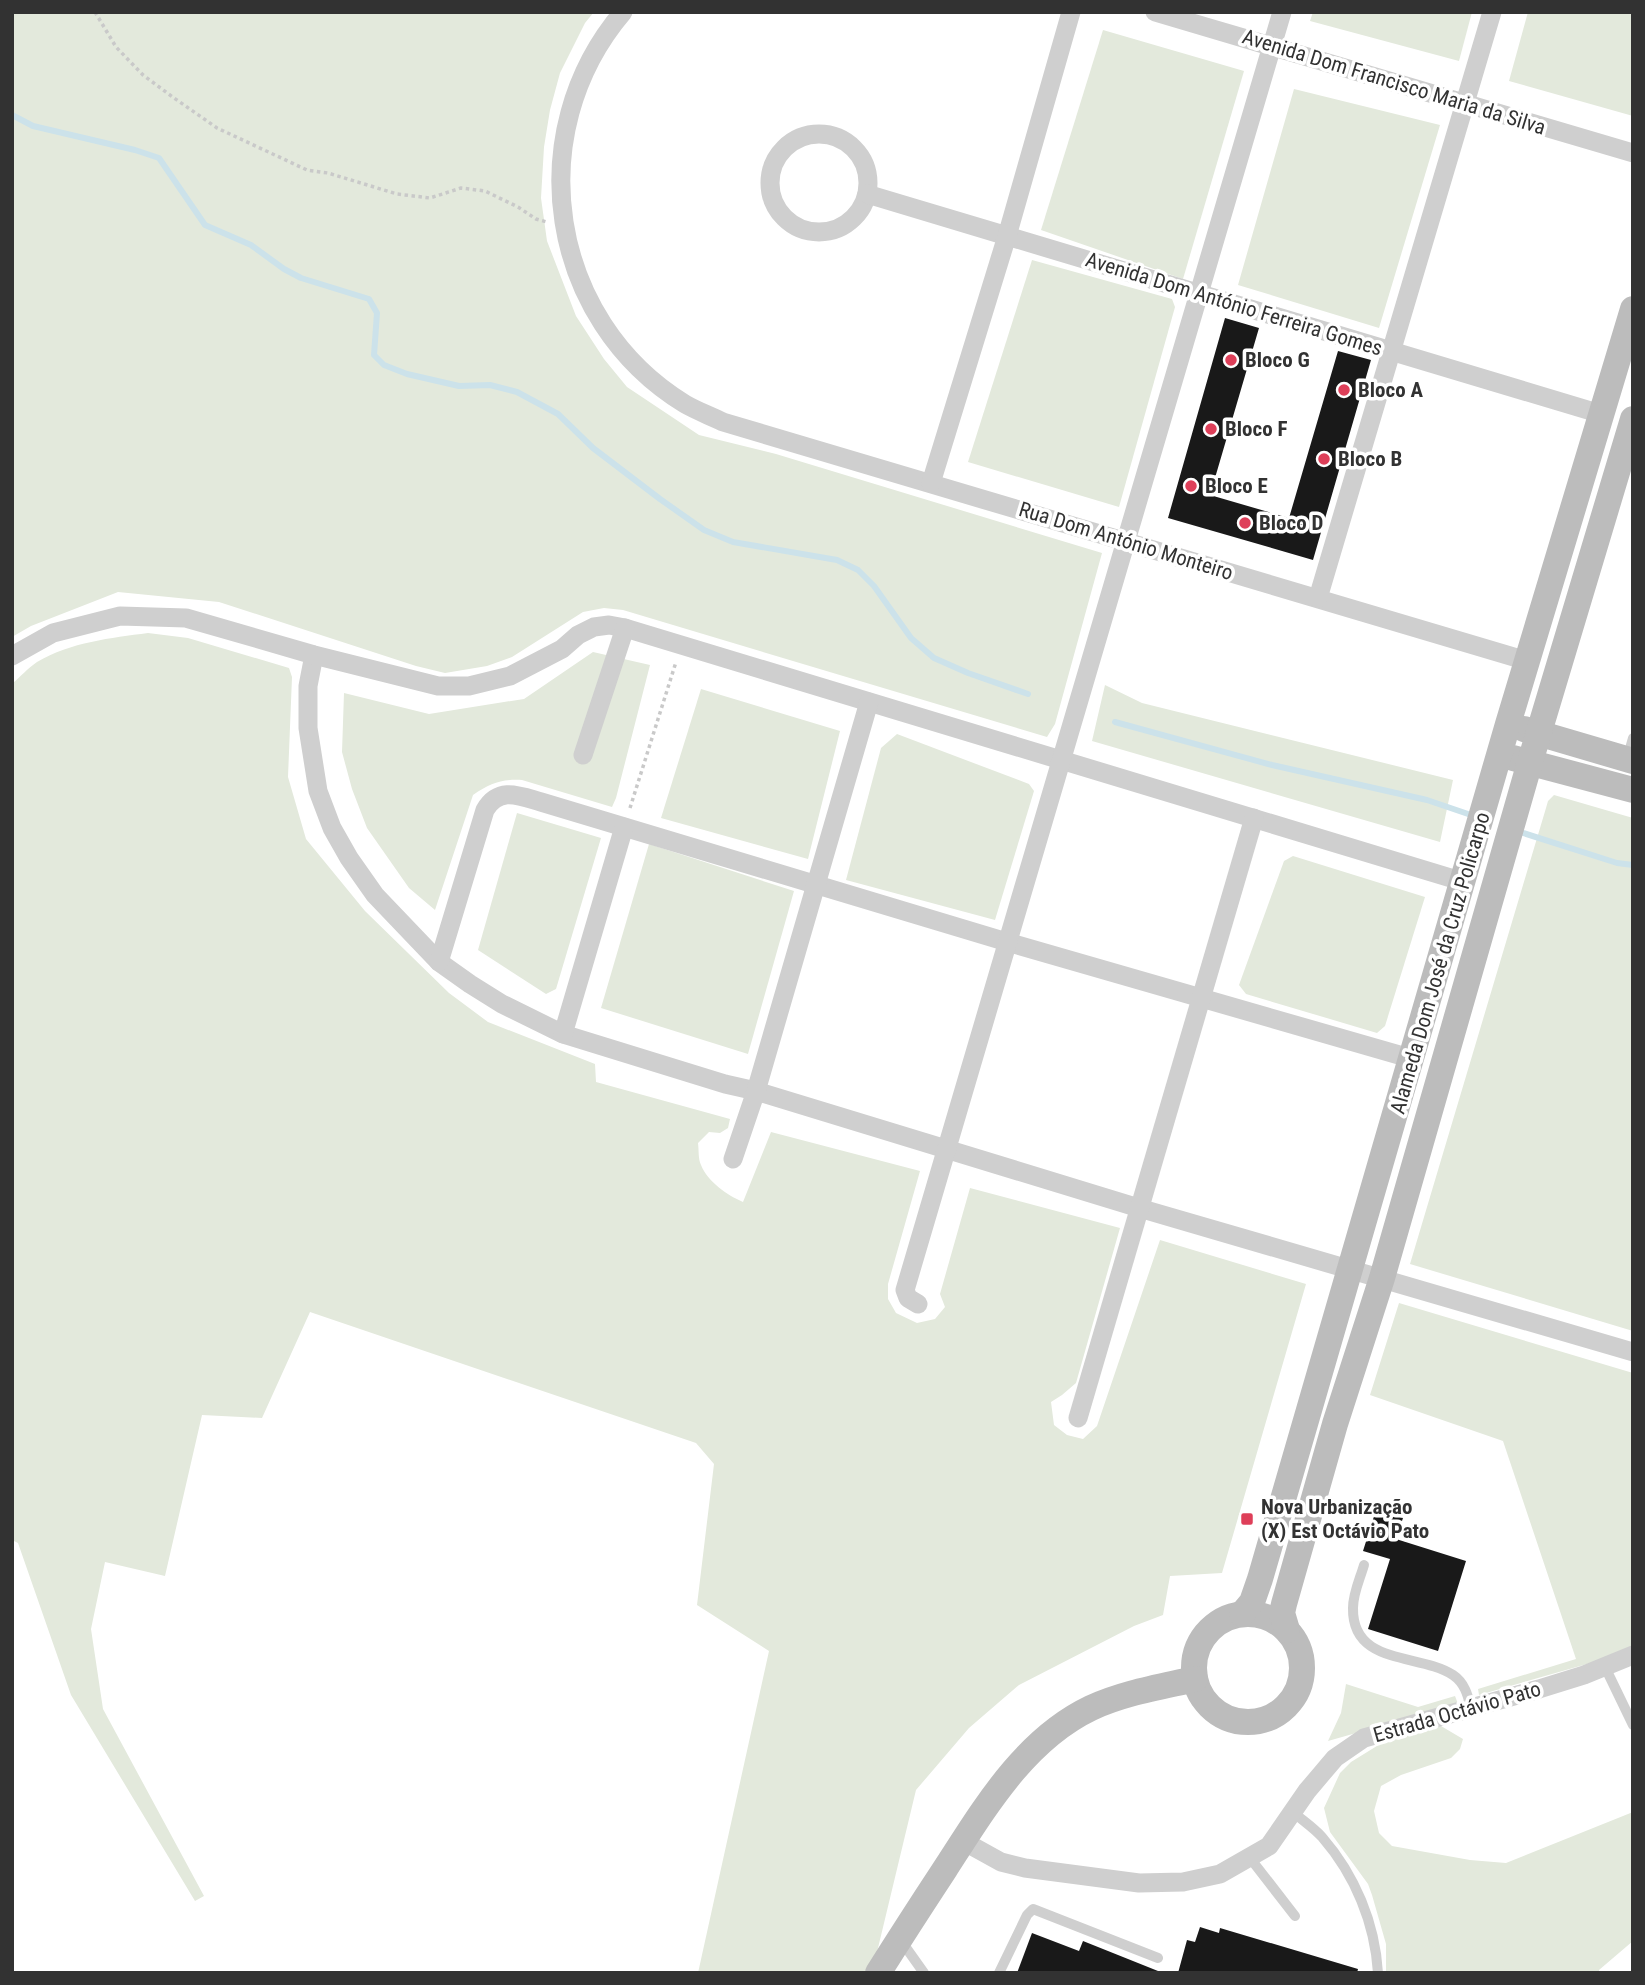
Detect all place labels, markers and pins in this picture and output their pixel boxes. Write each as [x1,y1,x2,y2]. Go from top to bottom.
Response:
place label: Bloco G [1245,348,1310,372]
marker: Bloco G [1223,352,1239,368]
place label: Bloco A [1358,378,1423,402]
marker: Bloco A [1336,382,1352,398]
place label: Bloco F [1225,417,1287,441]
marker: Bloco F [1203,421,1219,437]
place label: Bloco B [1338,447,1402,471]
marker: Bloco B [1316,451,1332,467]
place label: Bloco E [1205,474,1268,498]
marker: Bloco E [1183,478,1199,494]
place label: Bloco D [1259,511,1323,535]
marker: Bloco D [1237,515,1253,531]
place label: Nova Urbanização (X) Est Octávio Pato [1261,1495,1429,1543]
marker: Nova Urbanização (X) Est Octávio Pato [1239,1511,1255,1527]

